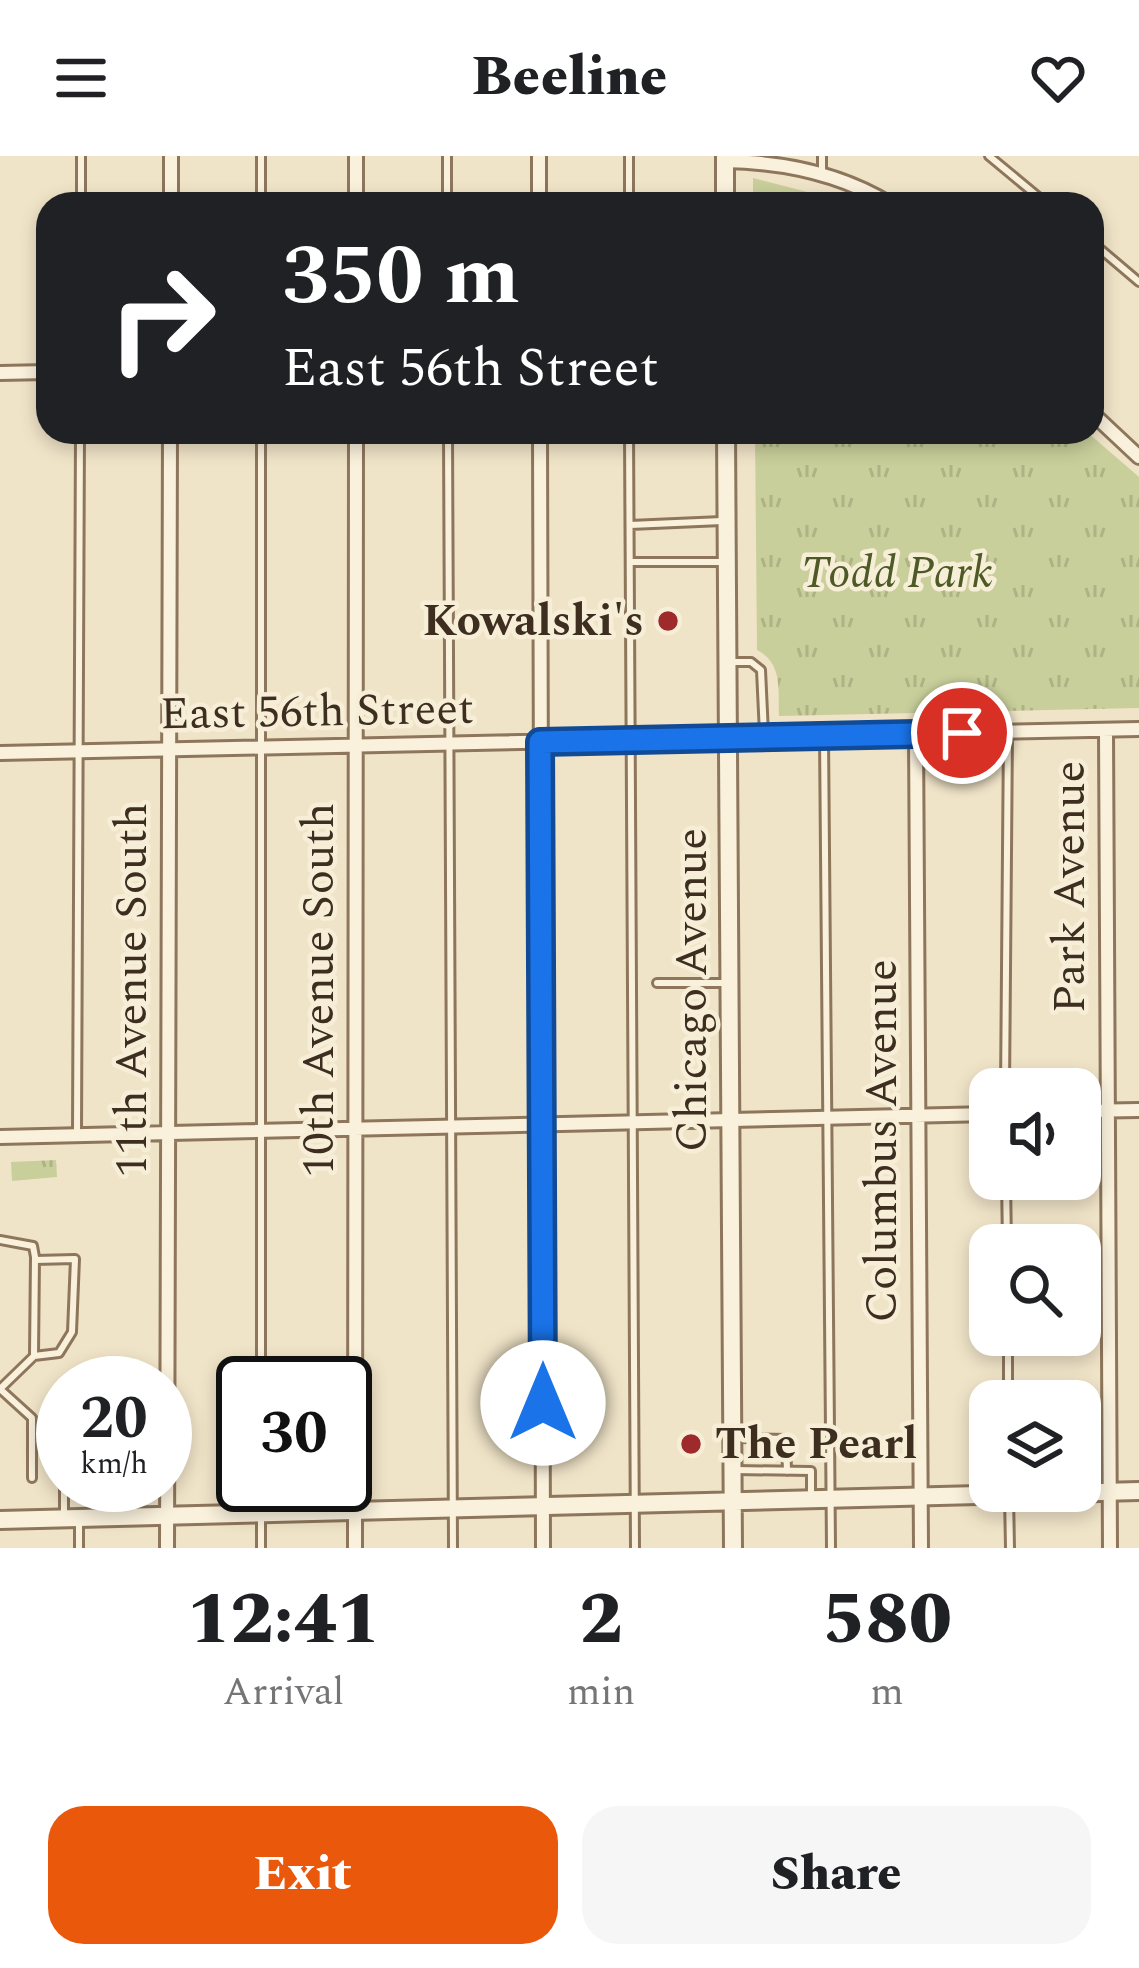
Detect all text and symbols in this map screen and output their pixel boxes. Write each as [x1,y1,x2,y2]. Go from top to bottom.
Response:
text: Beeline [472,37,667,119]
icon: menu [48,45,114,111]
icon: heart [1025,45,1091,111]
text: 350 m [282,213,520,341]
icon: right [84,240,240,396]
text: East 56th Street [282,328,659,410]
park label: Todd Park [801,539,993,608]
place label: Kowalski's [423,587,644,656]
marker: Kowalski's [655,608,681,634]
street label: East 56th Street [159,675,475,749]
pin [911,682,1013,784]
icon: arrive [929,700,995,766]
street label: Park Avenue [1036,761,1105,1013]
street label: 11th Avenue South [98,803,167,1177]
street label: 10th Avenue South [285,803,354,1177]
street label: Chicago Avenue [658,828,727,1152]
street label: Columbus Avenue [848,959,917,1323]
map controls [969,1068,1101,1512]
button: sound [969,1068,1101,1200]
button: search [969,1224,1101,1356]
position arrow [480,1340,606,1466]
speed limit sign: 30 [216,1356,372,1512]
text: 20 [80,1373,148,1465]
button: layers [969,1380,1101,1512]
place label: The Pearl [715,1410,917,1479]
marker: The Pearl [678,1431,704,1457]
text: km/h [80,1441,148,1487]
text: 12:41 [187,1566,380,1675]
text: 2 [580,1566,623,1675]
text: 580 [822,1566,952,1675]
text: Arrival [223,1663,344,1722]
text: min [567,1663,635,1722]
text: m [870,1663,904,1722]
button: Exit [48,1806,558,1944]
button: Share [582,1806,1091,1944]

